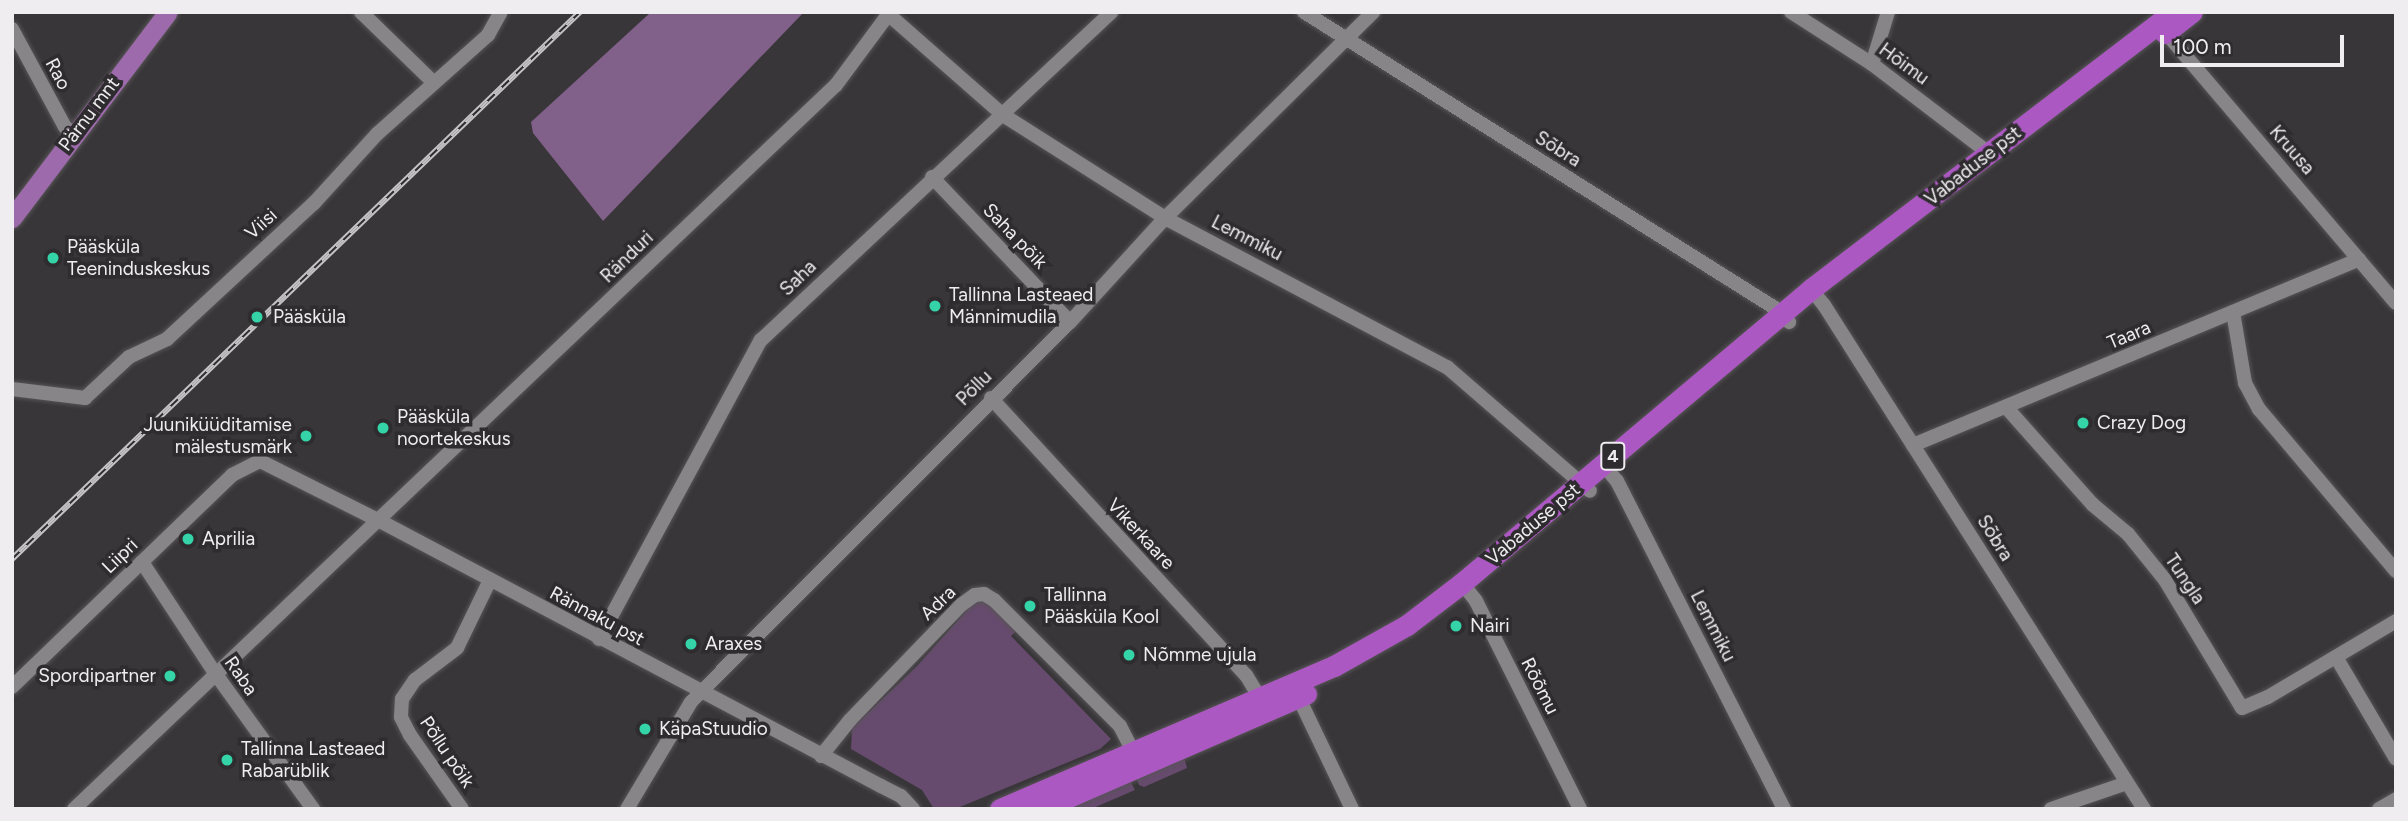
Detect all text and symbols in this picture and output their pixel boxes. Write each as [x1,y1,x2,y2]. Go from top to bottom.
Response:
scale bar [2163,21,2347,65]
text: 100 m [2173,34,2232,59]
street label: Hõimu [1874,38,1934,90]
street label: Rao [40,54,76,94]
street label: Pärnu mnt [54,72,124,156]
street label: Vabaduse pst [1920,121,2026,211]
street label: Kruusa [2264,121,2320,179]
street label: Sõbra [1531,126,1585,172]
street label: Saha põik [978,199,1052,273]
street label: Viisi [240,204,282,244]
street label: Lemmiku [1208,210,1286,266]
street label: Ränduri [596,226,658,288]
place label: Pääsküla Teeninduskeskus [67,236,210,280]
marker: Pääsküla Teeninduskeskus [45,250,61,266]
street label: Saha [775,255,821,301]
place label: Tallinna Lasteaed Männimudila [949,284,1093,328]
marker: Tallinna Lasteaed Männimudila [927,298,943,314]
place label: Pääsküla [273,306,346,328]
marker: Pääsküla [247,307,267,327]
street label: Taara [2104,316,2154,354]
street label: Põllu [952,366,996,410]
place label: Pääsküla noortekeskus [397,406,510,450]
place label: Crazy Dog [2097,412,2186,434]
place label: Juuniküüditamise mälestusmärk [143,414,292,458]
marker: Crazy Dog [2075,415,2091,431]
marker: Pääsküla noortekeskus [375,420,391,436]
marker: Juuniküüditamise mälestusmärk [298,428,314,444]
road number: 4 [1599,442,1627,470]
street label: Vabaduse pst [1481,478,1585,570]
street label: Vikerkaare [1102,494,1180,574]
street label: Sõbra [1972,511,2018,565]
place label: Aprilia [202,528,255,550]
marker: Aprilia [180,531,196,547]
street label: Liipri [97,534,143,578]
street label: Tungla [2160,549,2210,609]
street label: Rännaku pst [546,581,648,651]
street label: Adra [916,581,960,625]
place label: Tallinna Pääsküla Kool [1044,584,1159,628]
street label: Lemmiku [1685,587,1741,665]
marker: Tallinna Pääsküla Kool [1022,598,1038,614]
place label: Nairi [1470,615,1510,637]
marker: Nairi [1448,618,1464,634]
place label: Araxes [705,633,762,655]
marker: Araxes [683,636,699,652]
place label: Nõmme ujula [1143,644,1256,666]
marker: Nõmme ujula [1121,647,1137,663]
street label: Raba [219,652,263,700]
street label: Rõõmu [1516,654,1564,718]
place label: Spordipartner [38,665,156,687]
marker: Spordipartner [162,668,178,684]
street label: Põllu põik [415,712,479,792]
place label: KäpaStuudio [659,718,768,740]
marker: KäpaStuudio [637,721,653,737]
place label: Tallinna Lasteaed Rabarüblik [241,738,385,782]
marker: Tallinna Lasteaed Rabarüblik [219,752,235,768]

